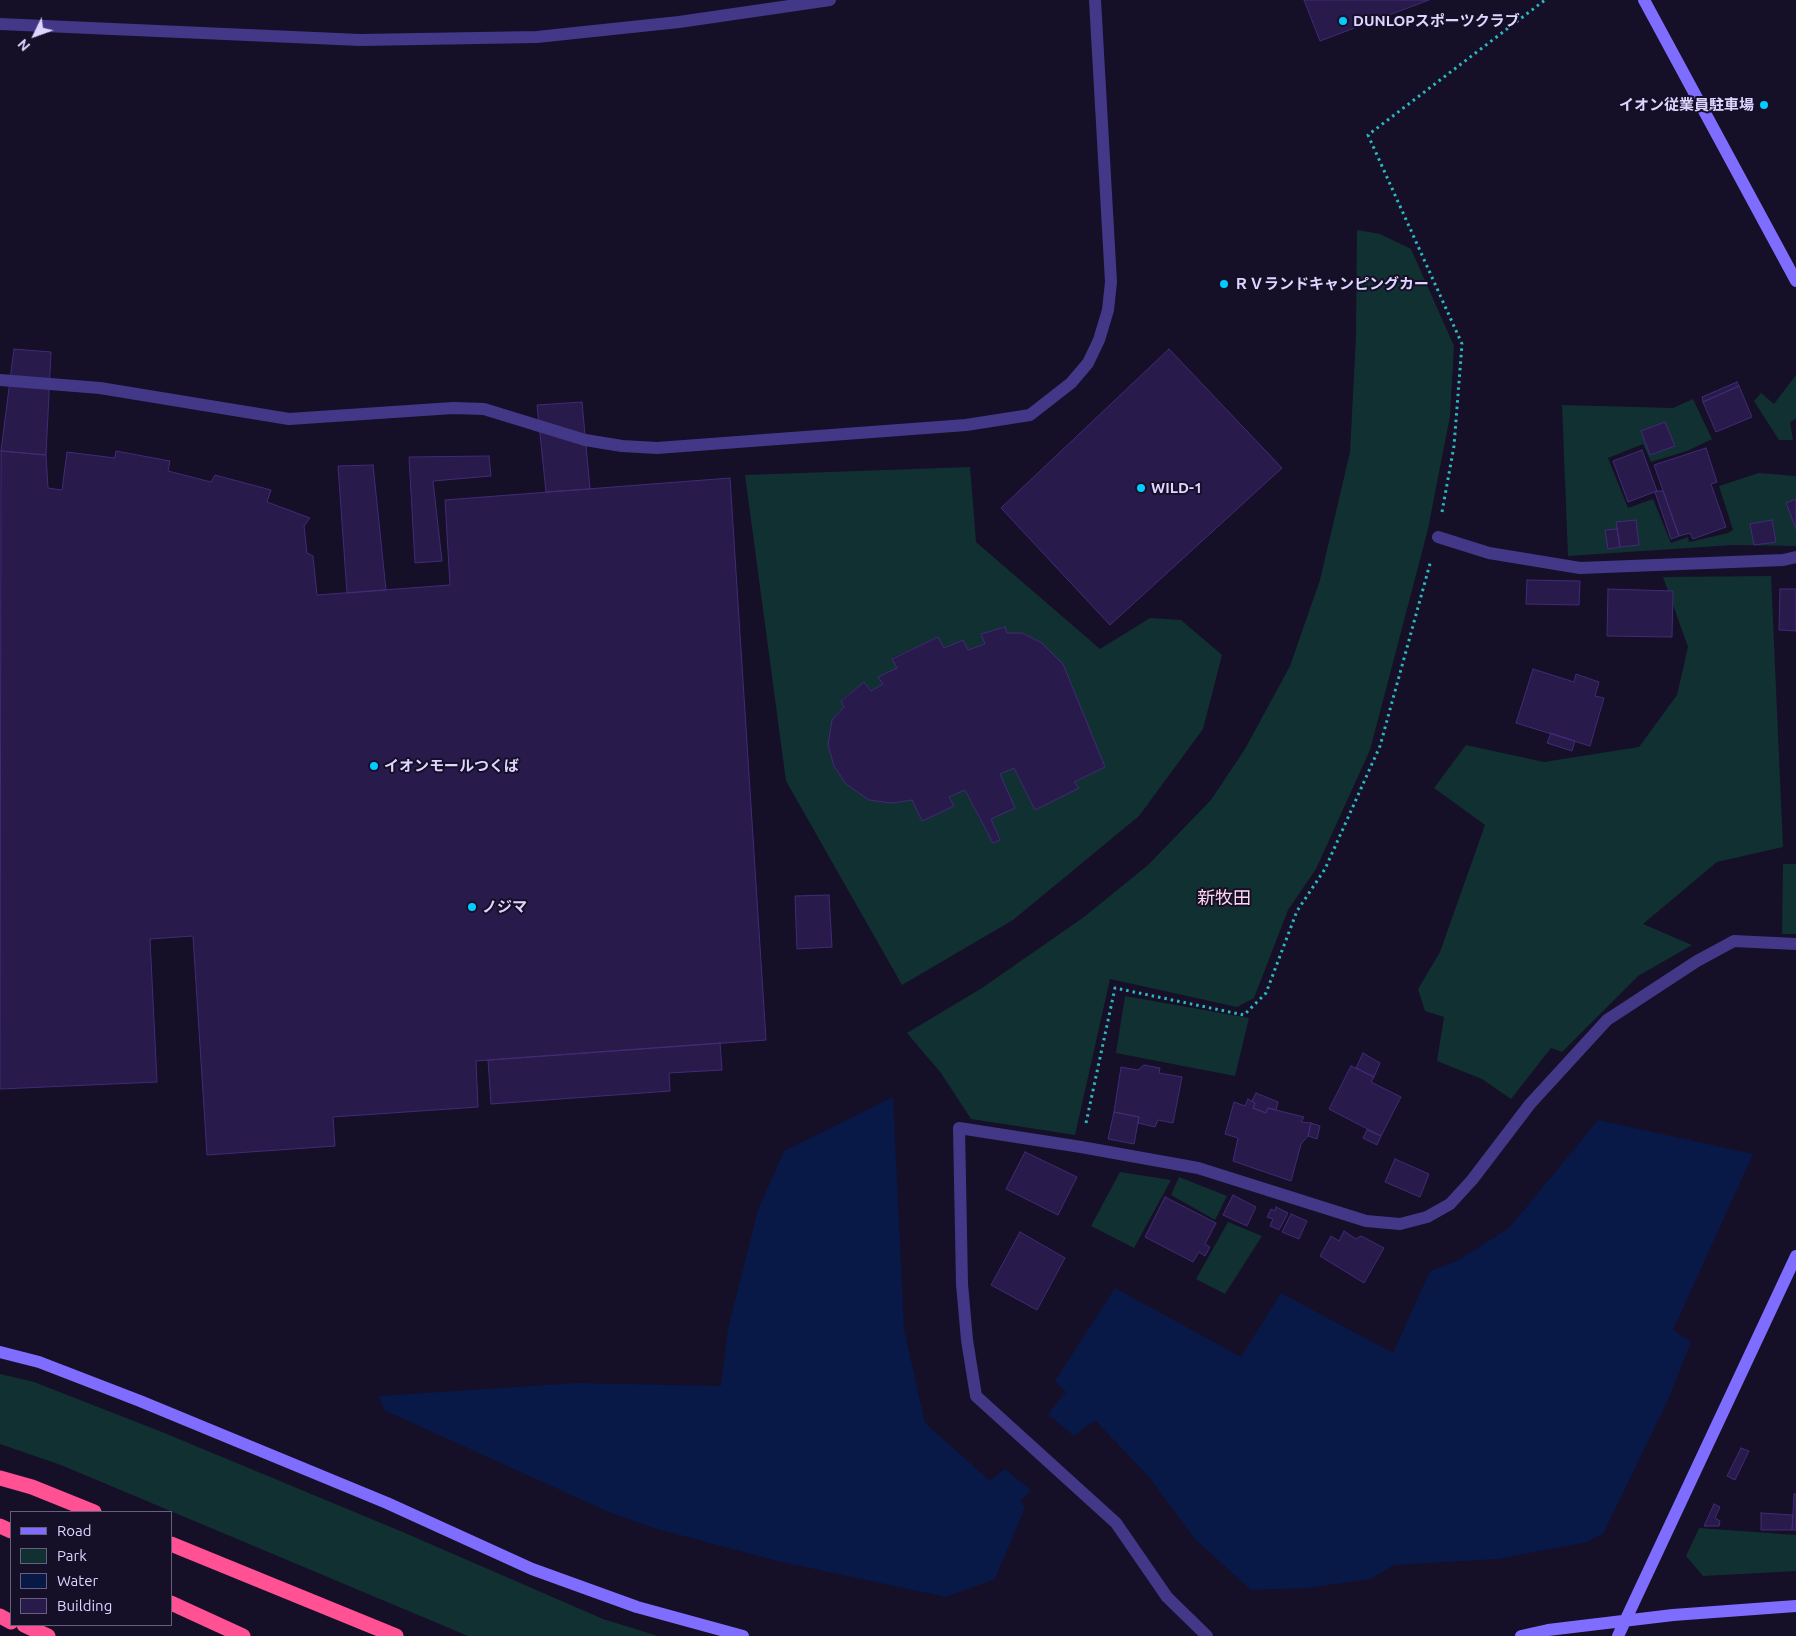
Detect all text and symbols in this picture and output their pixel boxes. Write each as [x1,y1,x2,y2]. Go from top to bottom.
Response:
north arrow [10,10,60,60]
place label: DUNLOPスポーツクラブ [1353,12,1520,30]
marker: DUNLOPスポーツクラブ [1337,15,1349,27]
text: N [14,36,33,54]
place label: イオン従業員駐車場 [1619,96,1754,114]
marker: イオン従業員駐車場 [1758,99,1770,111]
place label: ＲＶランドキャンピングカー [1234,275,1429,293]
marker: ＲＶランドキャンピングカー [1218,278,1230,290]
place label: WILD-1 [1151,479,1202,497]
marker: WILD-1 [1135,482,1147,494]
place label: イオンモールつくば [384,757,519,775]
marker: イオンモールつくば [368,760,380,772]
district label: 新牧田 [1197,887,1251,909]
place label: ノジマ [482,898,527,916]
marker: ノジマ [466,901,478,913]
legend [10,1511,172,1626]
text: Road [57,1522,92,1539]
text: Park [57,1547,87,1564]
text: Water [57,1572,98,1589]
text: Building [57,1597,112,1614]

